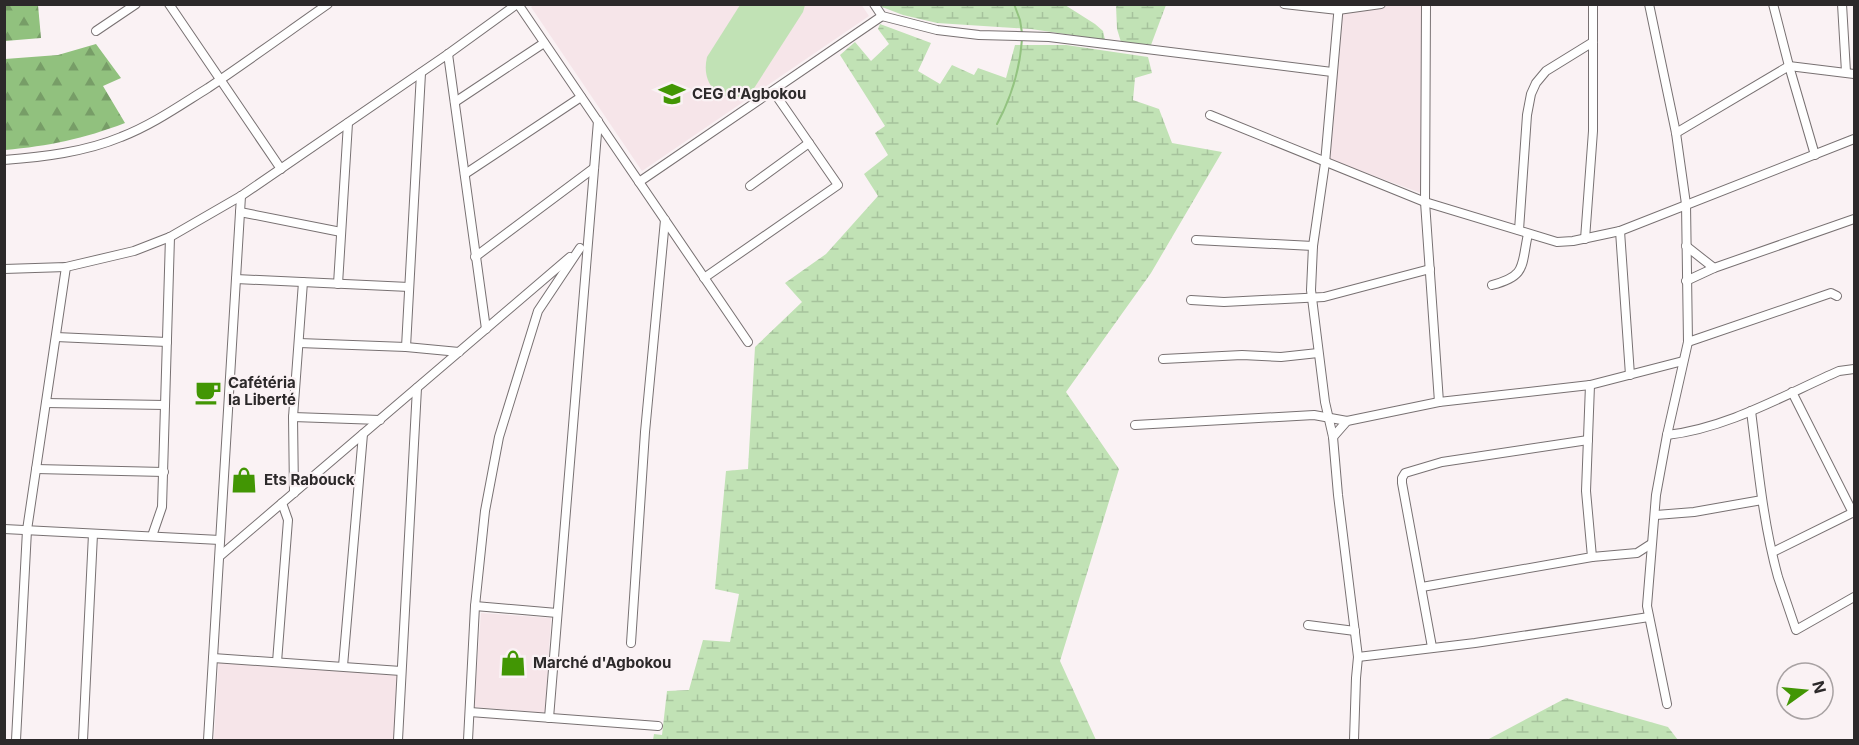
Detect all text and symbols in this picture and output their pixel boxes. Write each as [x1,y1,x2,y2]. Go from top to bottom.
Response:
school or university icon: CEG d'Agbokou [657,79,687,109]
place label: CEG d'Agbokou [692,84,806,103]
place label: Cafétéria la Liberté [228,373,296,409]
cafe icon: Cafétéria la Liberté [193,377,223,407]
shop icon: Ets Rabouck [229,465,259,495]
place label: Ets Rabouck [264,470,355,489]
shop icon: Marché d'Agbokou [498,648,528,678]
place label: Marché d'Agbokou [533,653,671,672]
north arrow [1775,661,1835,721]
text: N [1808,679,1831,696]

